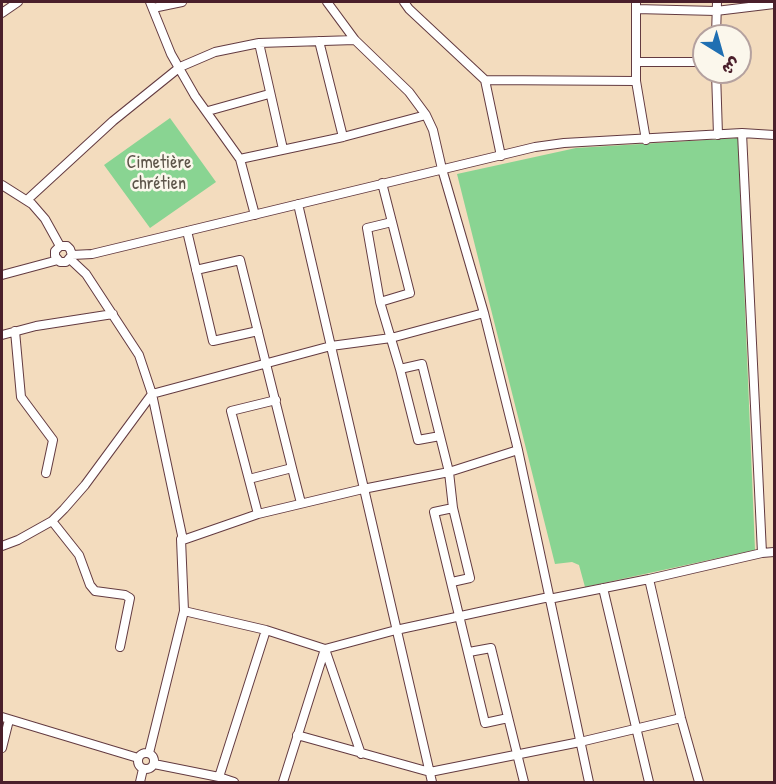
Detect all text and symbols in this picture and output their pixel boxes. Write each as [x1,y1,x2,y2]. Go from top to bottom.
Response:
north arrow [692,24,752,84]
text: ش [718,53,745,81]
park label: Cimetière chrétien [127,152,191,195]

